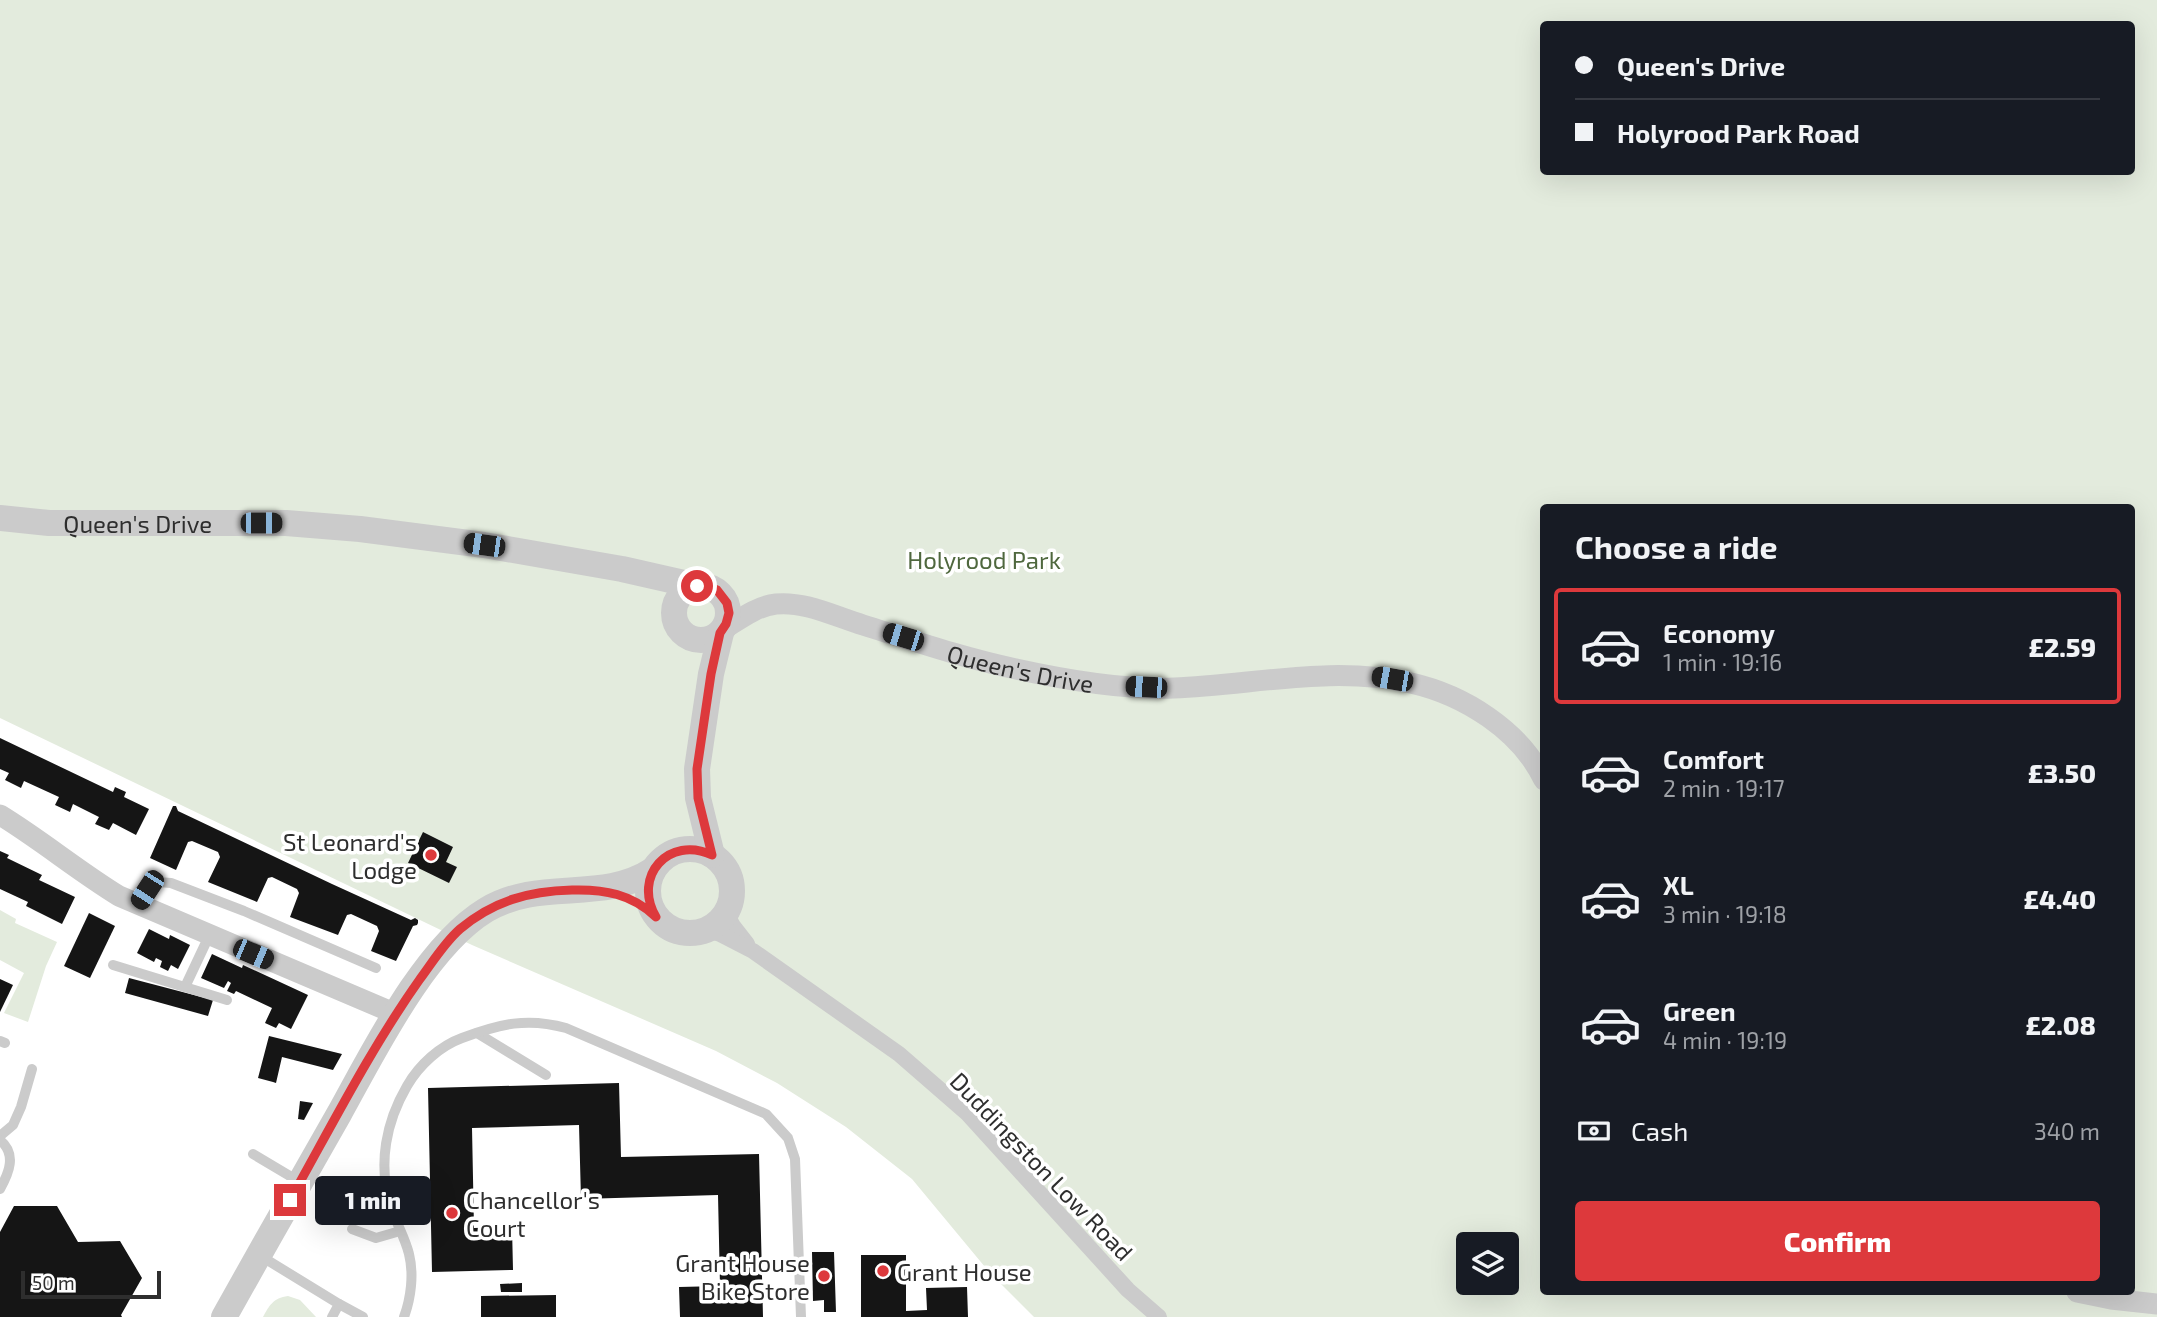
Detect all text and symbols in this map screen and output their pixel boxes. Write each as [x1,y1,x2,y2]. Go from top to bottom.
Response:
text: Queen's Drive [1617,50,1785,81]
text: Holyrood Park Road [1617,117,1860,148]
street label: Queen's Drive [63,509,212,538]
car [241,513,283,534]
text: Choose a ride [1575,527,1778,565]
car [462,532,507,558]
park label: Holyrood Park [907,545,1061,574]
route start [681,570,713,602]
icon: car [1579,615,1642,678]
text: Economy [1663,617,1775,648]
car [880,621,927,653]
text: £2.59 [2028,631,2096,662]
street label: Queen's Drive [944,638,1095,698]
text: 1 min · 19:16 [1663,648,1782,676]
car [1370,665,1415,693]
car [1125,675,1168,699]
icon: car [1579,741,1642,804]
text: Comfort [1663,743,1764,774]
text: £3.50 [2028,757,2096,788]
text: 2 min · 19:17 [1663,774,1785,802]
place label: St Leonard's Lodge [283,827,417,884]
marker: St Leonard's Lodge [423,847,439,863]
car [127,867,168,913]
icon: car [1579,867,1642,930]
text: XL [1663,869,1694,900]
text: £4.40 [2023,883,2096,914]
text: 3 min · 19:18 [1663,900,1787,928]
car [230,936,277,972]
icon: car [1579,993,1642,1056]
text: Green [1663,995,1736,1026]
text: £2.08 [2025,1009,2096,1040]
text: 4 min · 19:19 [1663,1026,1787,1054]
street label: Duddingston Low Road [945,1066,1139,1266]
icon: cash [1575,1112,1613,1150]
text: Cash [1631,1115,1688,1146]
text: 340 m [2034,1117,2100,1145]
callout: 1 min [314,1176,430,1224]
route end [274,1184,306,1216]
place label: Chancellor's Court [466,1185,600,1242]
text: 1 min [345,1186,401,1214]
button: Confirm [1575,1201,2100,1281]
marker: Chancellor's Court [444,1205,460,1221]
map controls [1456,1232,1519,1295]
button: layers [1456,1232,1519,1295]
place label: Grant House Bike Store [675,1248,810,1305]
place label: Grant House [897,1257,1032,1286]
marker: Grant House [875,1263,891,1279]
scale bar [21,1268,161,1300]
marker: Grant House Bike Store [816,1268,832,1284]
text: 50 m [32,1271,75,1294]

